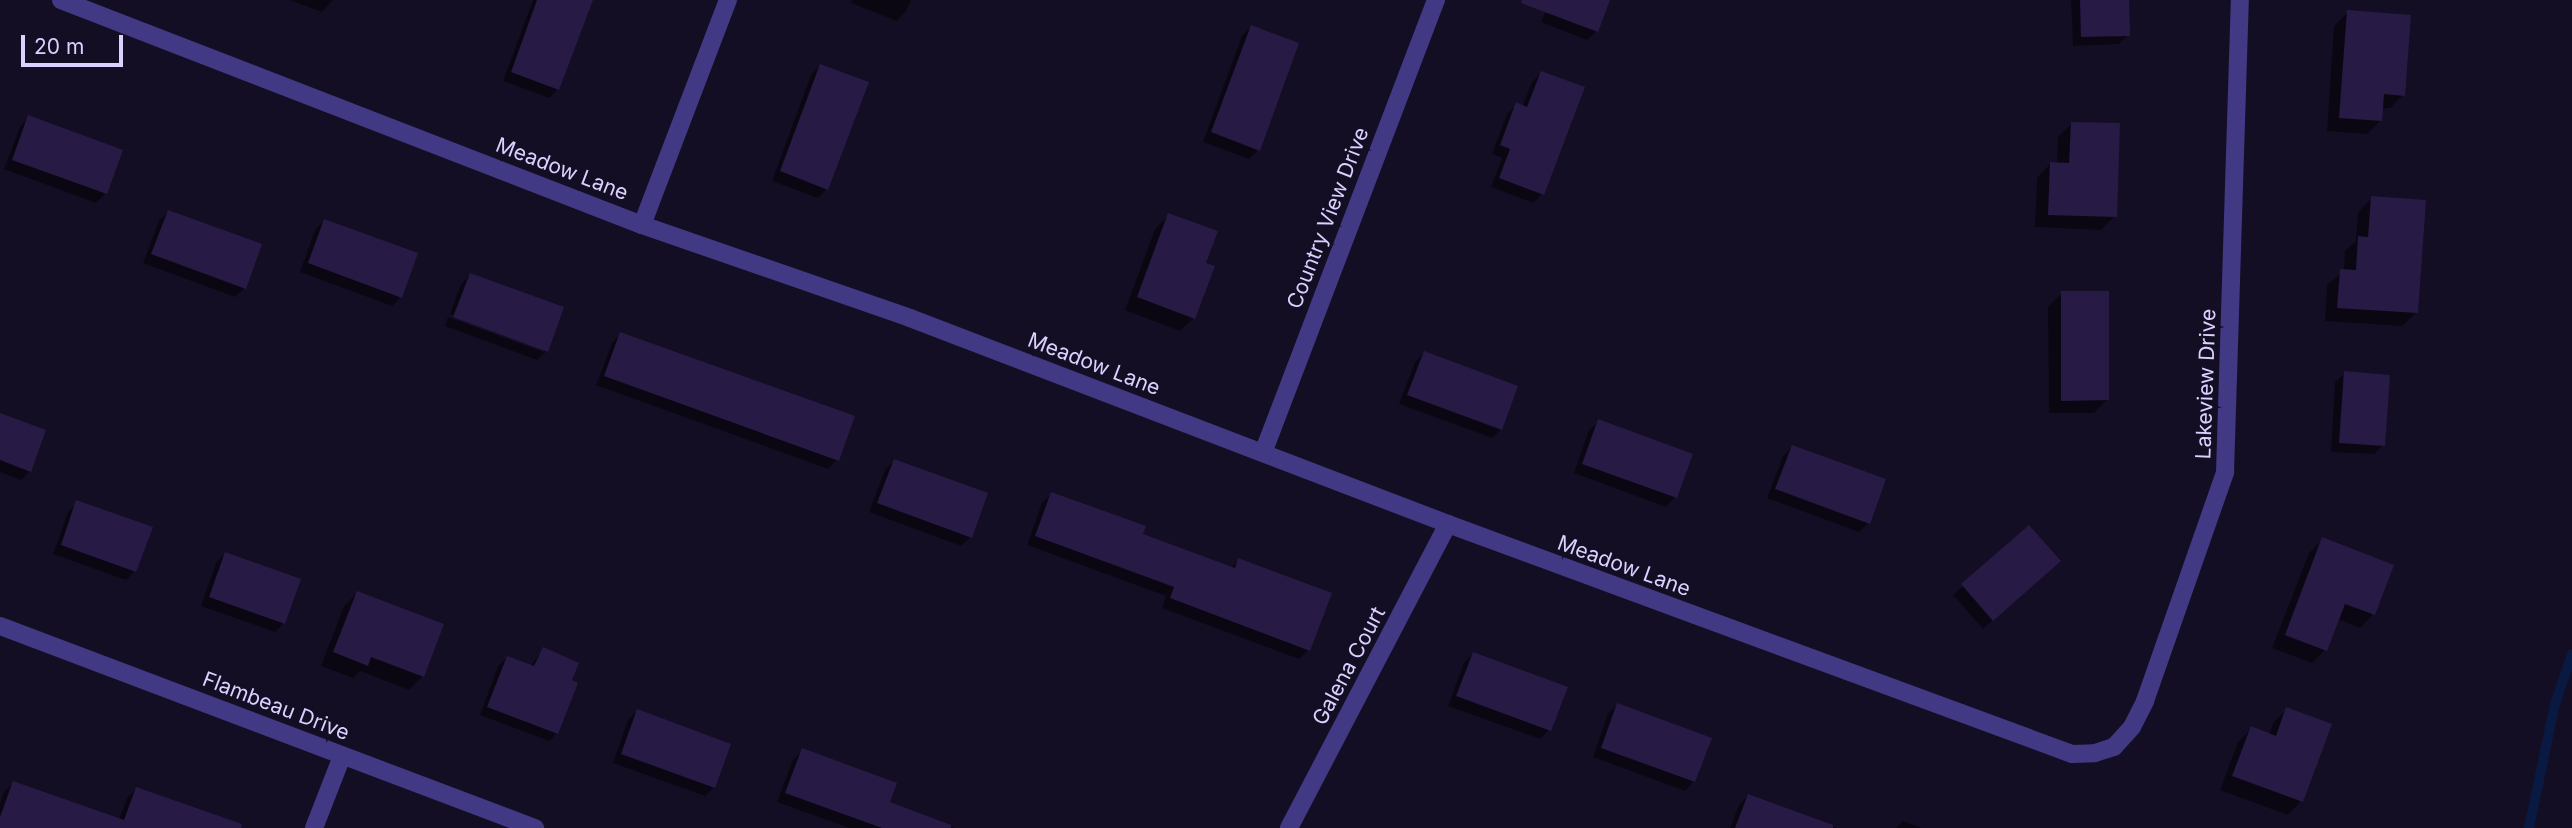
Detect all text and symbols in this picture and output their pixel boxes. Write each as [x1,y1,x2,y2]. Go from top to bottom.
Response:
scale bar [24,21,126,65]
text: 20 m [34,34,84,59]
street label: Country View Drive [1282,124,1374,312]
street label: Meadow Lane [492,132,632,206]
street label: Lakeview Drive [2191,308,2221,460]
street label: Meadow Lane [1024,327,1164,401]
street label: Meadow Lane [1554,530,1694,602]
street label: Galena Court [1307,603,1391,729]
street label: Flambeau Drive [199,666,353,746]

